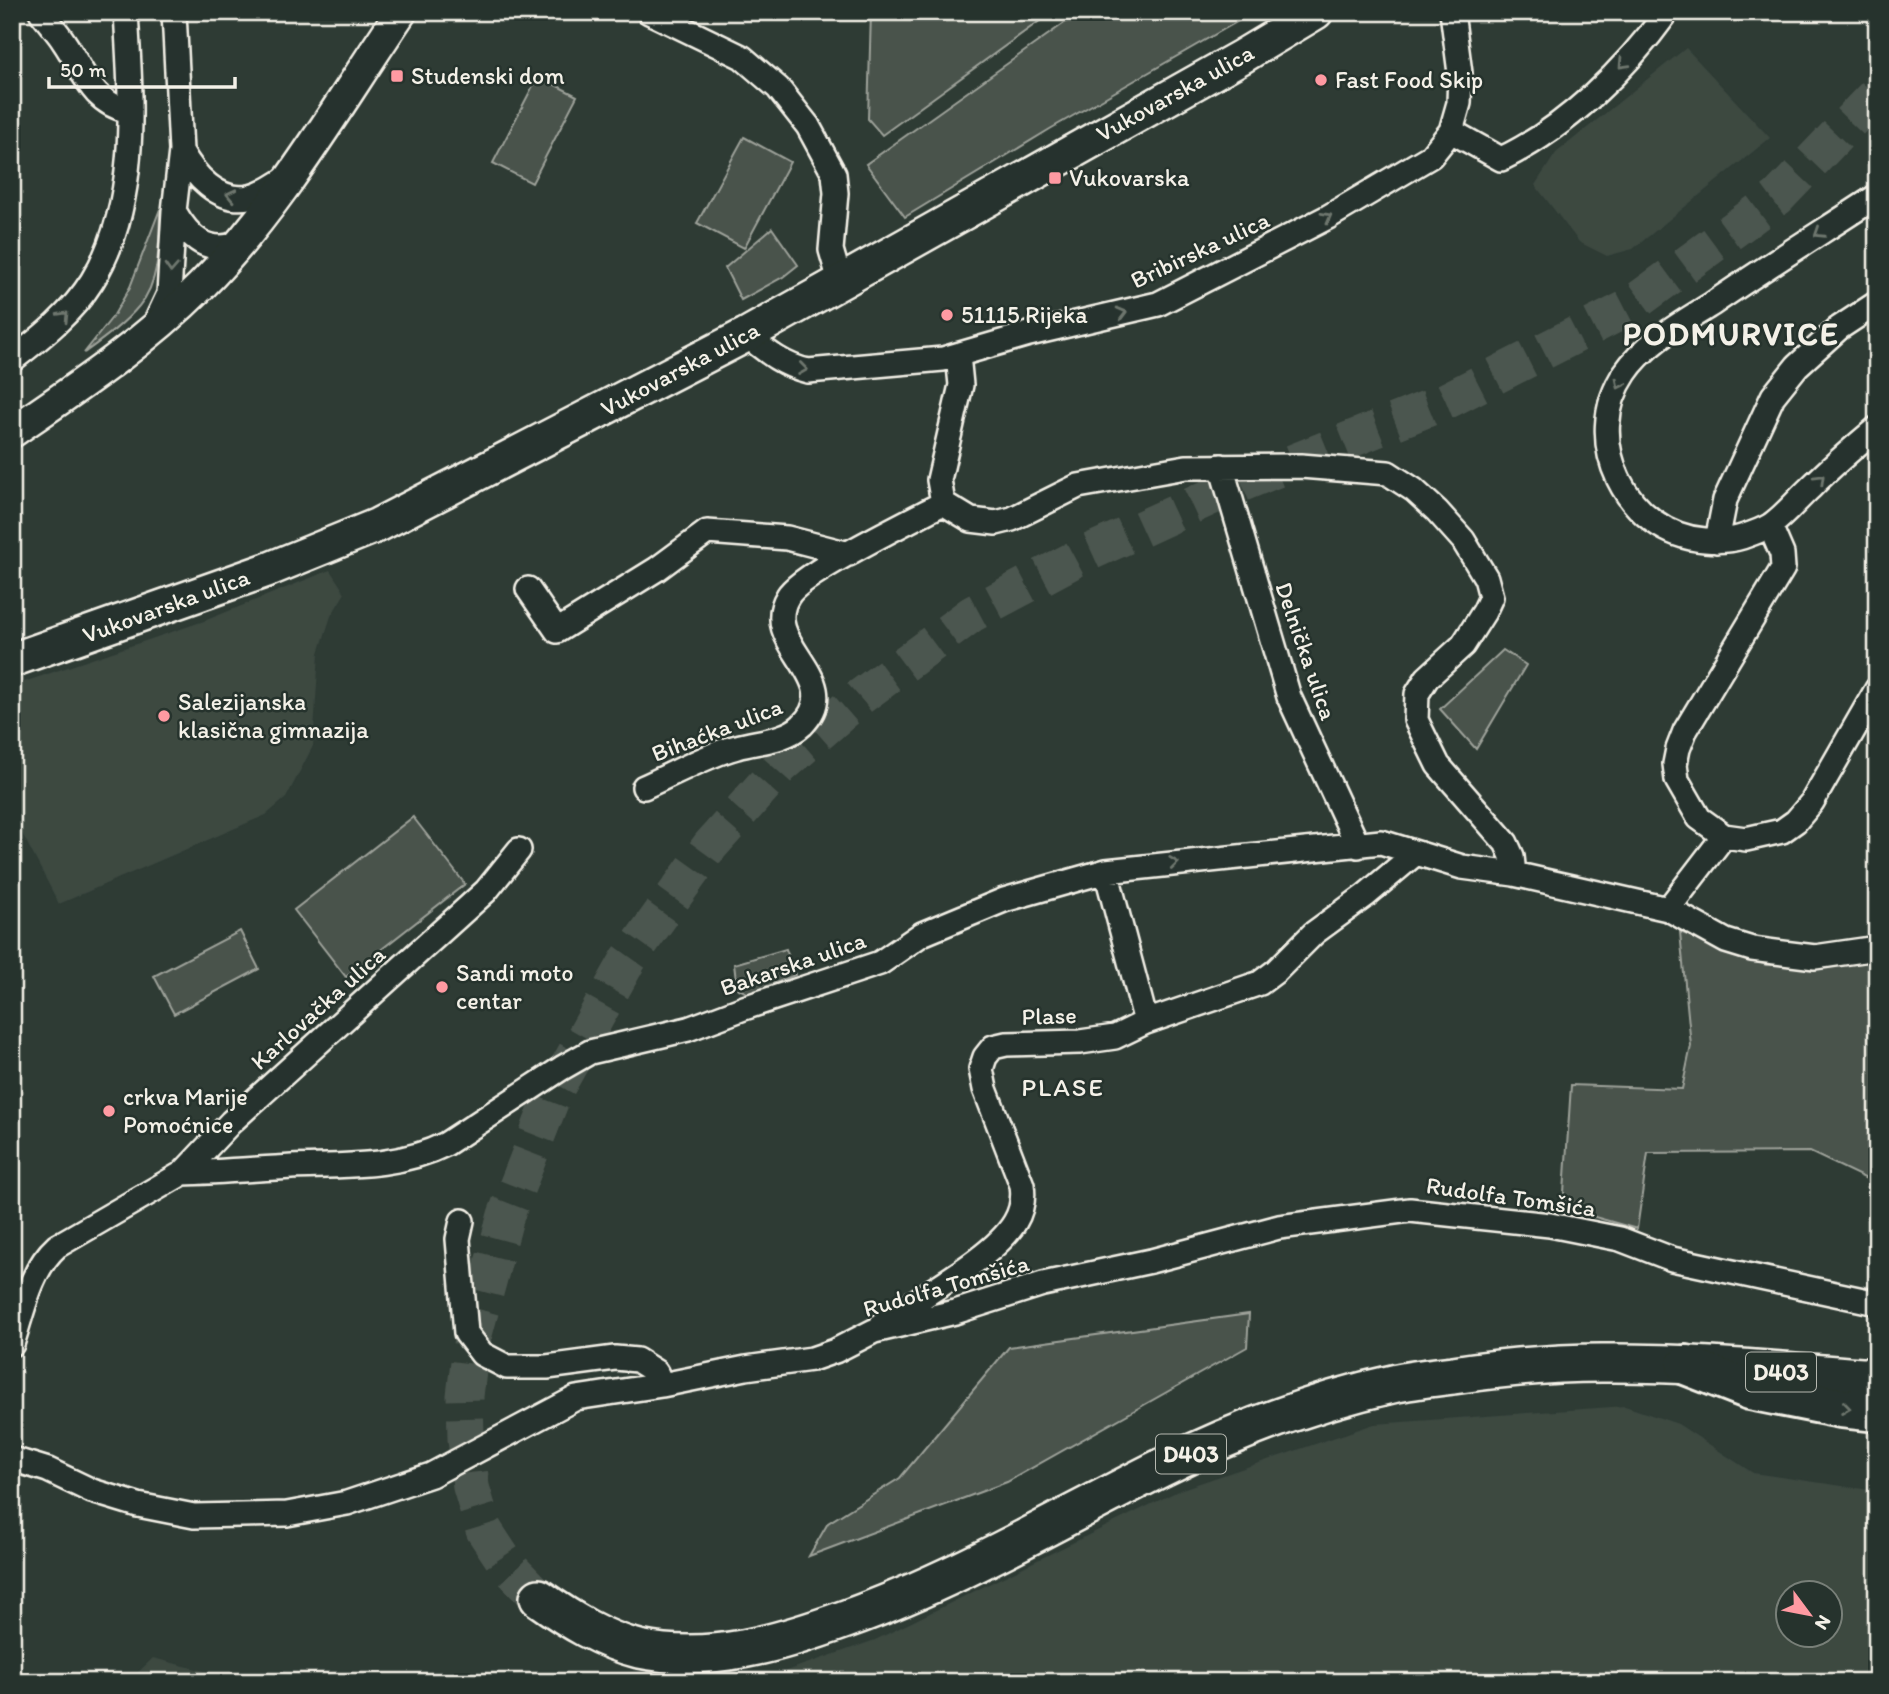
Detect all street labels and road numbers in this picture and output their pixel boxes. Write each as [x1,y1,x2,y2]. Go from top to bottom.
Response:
street label: Vukovarska ulica [1091,37,1259,148]
street label: Bribirska ulica [1126,204,1274,294]
street label: Vukovarska ulica [595,314,765,423]
street label: Vukovarska ulica [78,562,254,649]
street label: Delnička ulica [1269,578,1344,724]
street label: Bihaćka ulica [647,691,787,768]
street label: Bakarska ulica [716,925,870,1002]
street label: Karlovačka ulica [244,939,391,1076]
street label: Plase [1021,1000,1077,1031]
street label: Rudolfa Tomšića [1424,1170,1598,1223]
street label: Rudolfa Tomšića [860,1248,1033,1323]
road number: D403 [1746,1352,1816,1392]
road number: D403 [1156,1434,1226,1474]

